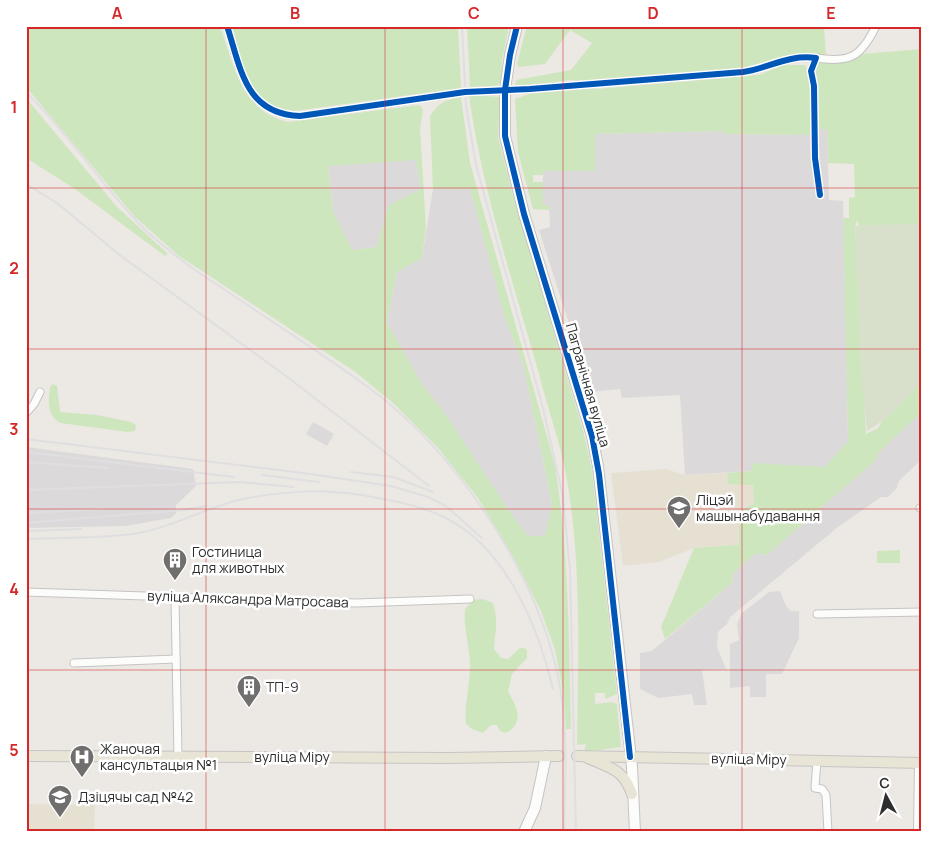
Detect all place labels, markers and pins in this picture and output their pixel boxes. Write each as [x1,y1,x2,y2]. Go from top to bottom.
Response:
place label: Ліцэй машынабудавання [696,490,820,525]
school or university icon: Ліцэй машынабудавання [666,495,692,529]
place label: Гостиница для животных [192,542,285,577]
building icon: Гостиница для животных [162,547,188,581]
building icon: ТП-9 [236,674,262,708]
place label: ТП-9 [266,677,299,696]
place label: Жаночая кансультацыя №1 [100,739,217,774]
hospital icon: Жаночая кансультацыя №1 [69,744,95,778]
school or university icon: Дзіцячы сад №42 [47,784,73,818]
place label: Дзіцячы сад №42 [78,787,193,806]

